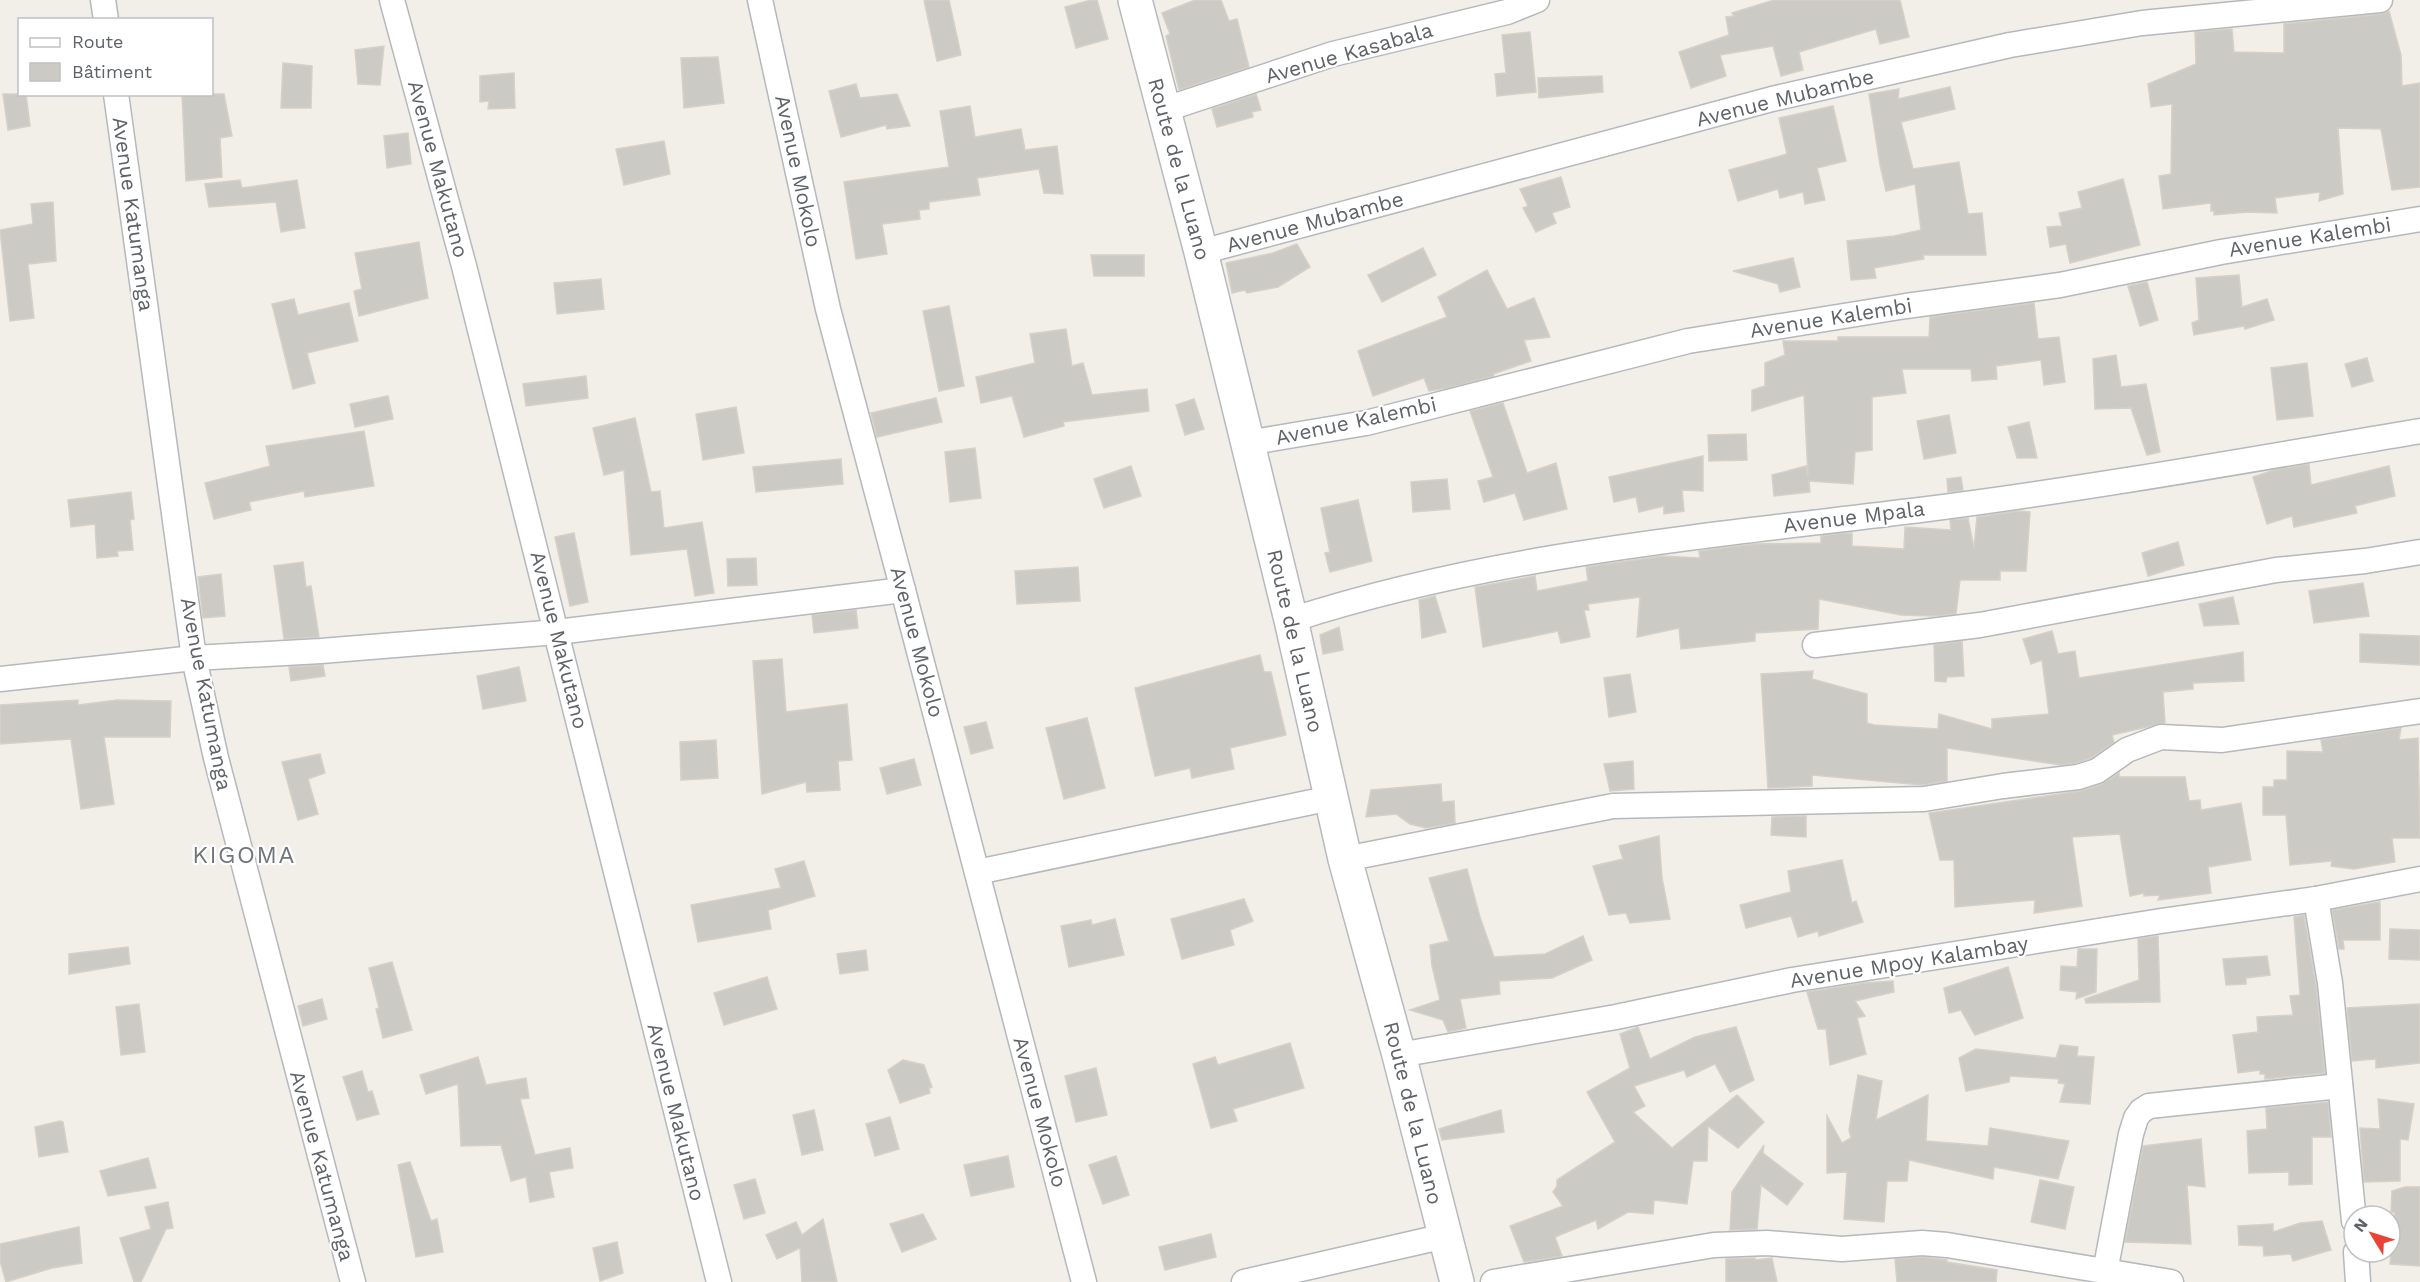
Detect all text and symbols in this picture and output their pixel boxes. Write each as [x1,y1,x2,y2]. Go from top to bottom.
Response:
street label: Avenue Kasabala [1262,17,1436,88]
legend [18,18,213,96]
text: Route [72,31,124,52]
text: Bâtiment [72,61,152,82]
street label: Avenue Mubambe [1693,63,1876,132]
street label: Route de la Luano [1143,75,1216,263]
street label: Avenue Makutano [403,78,474,260]
street label: Avenue Mokolo [770,93,827,249]
street label: Avenue Katumanga [107,115,160,313]
street label: Avenue Mubambe [1223,186,1406,257]
street label: Avenue Kalembi [2227,211,2393,262]
street label: Avenue Kalembi [1748,292,1914,343]
street label: Avenue Kalembi [1273,391,1439,450]
street label: Avenue Mpala [1782,495,1926,538]
street label: Route de la Luano [1262,547,1329,735]
street label: Avenue Makutano [525,548,594,731]
street label: Avenue Mokolo [885,564,950,720]
street label: Avenue Katumanga [176,595,237,793]
district label: KIGOMA [192,841,296,869]
street label: Avenue Mpoy Kalambay [1788,930,2030,993]
street label: Route de la Luano [1379,1019,1448,1207]
street label: Avenue Makutano [642,1020,711,1203]
street label: Avenue Mokolo [1008,1034,1073,1190]
street label: Avenue Katumanga [285,1068,360,1264]
north arrow [2342,1204,2402,1264]
text: N [2349,1215,2372,1236]

